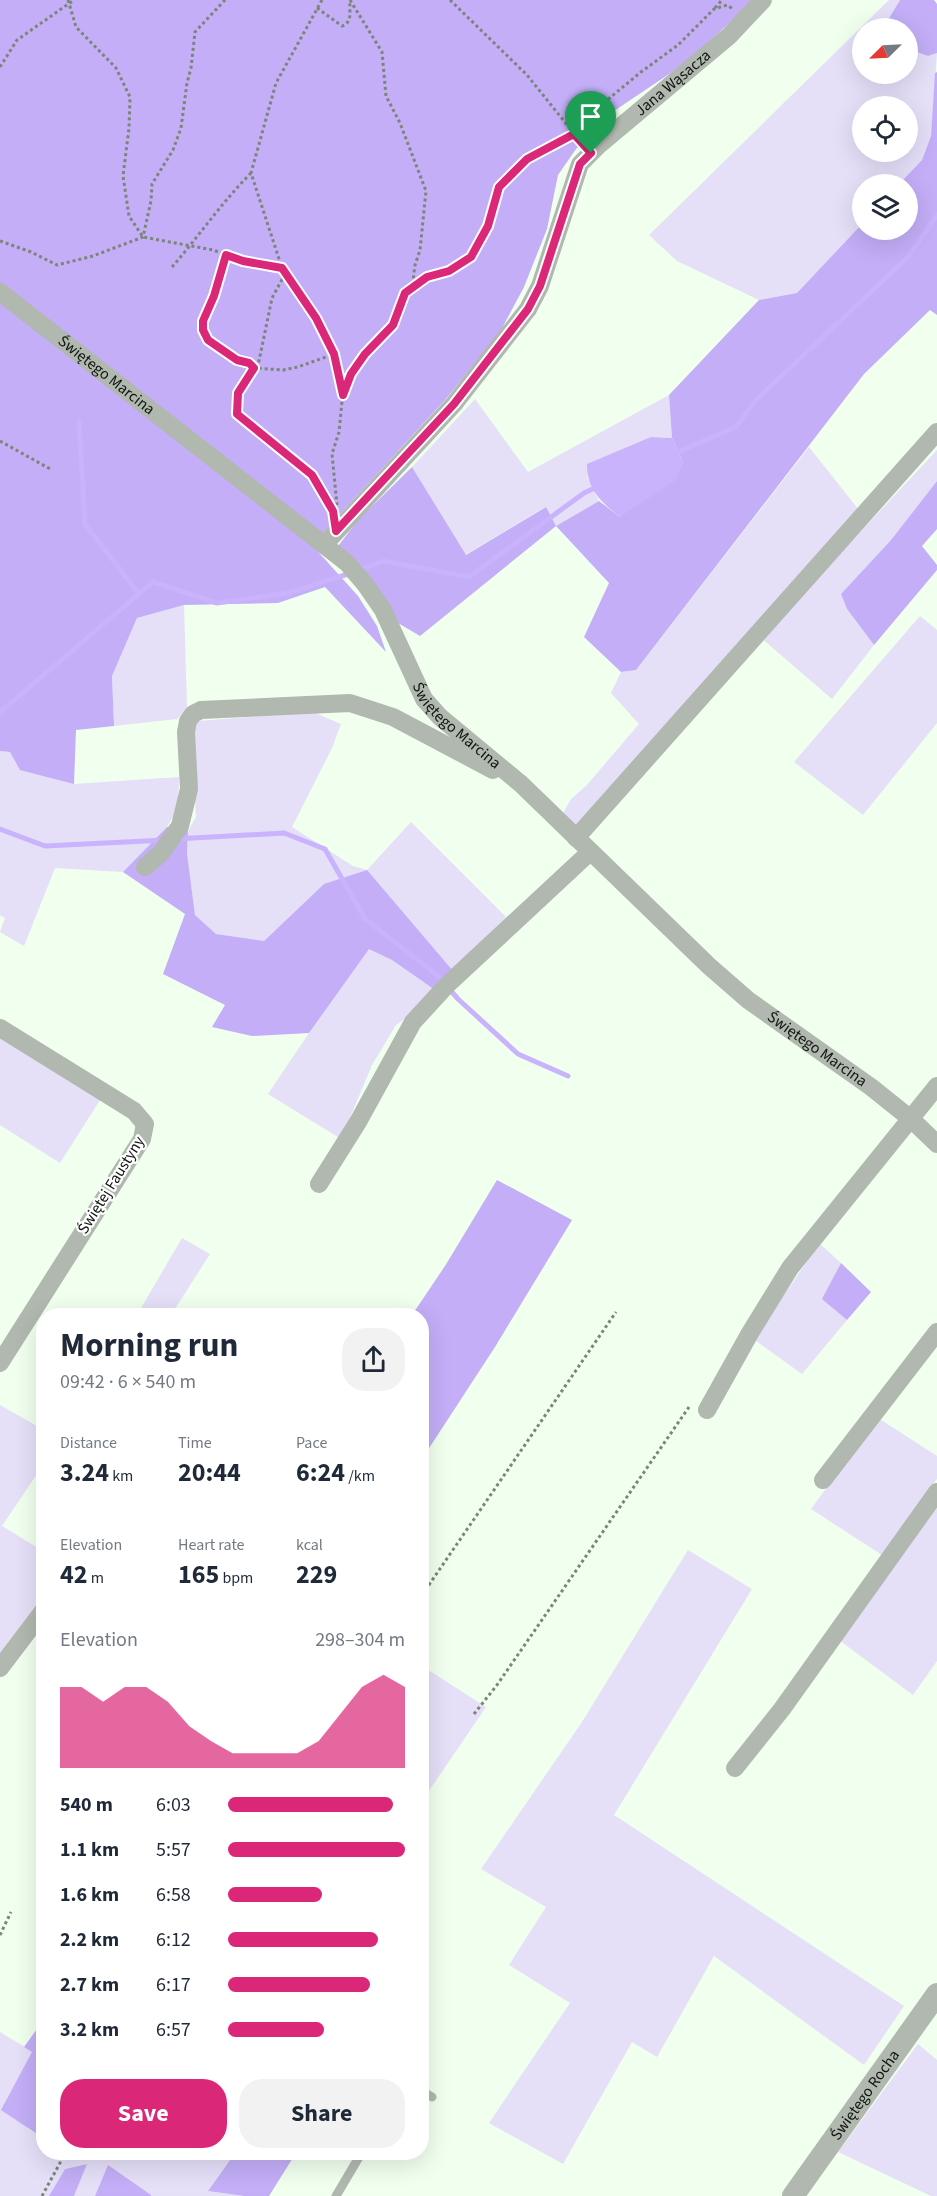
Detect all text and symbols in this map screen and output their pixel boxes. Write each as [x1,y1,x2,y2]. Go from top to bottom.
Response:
north arrow [852,18,918,84]
map controls [852,18,918,240]
street label: Jana Wąsacza [630,45,716,121]
pin [565,91,616,153]
button: locate [852,96,918,162]
icon: arrive [574,100,607,133]
button: layers [852,174,918,240]
street label: Świętego Marcina [53,330,160,420]
street label: Świętego Marcina [407,679,506,774]
street label: Świętego Marcina [763,1006,872,1092]
street label: Świętej Faustyny [72,1131,150,1238]
text: Morning run [60,1322,238,1369]
button: share [342,1328,405,1391]
text: 09:42 · 6 × 540 m [60,1368,196,1396]
text: Distance [60,1432,117,1454]
text: Time [178,1432,212,1454]
text: Pace [296,1432,327,1454]
text: 3.24 [60,1454,109,1491]
text: 20:44 [178,1454,241,1491]
text: 6:24 [296,1454,345,1491]
text: km [109,1465,133,1487]
text: /km [345,1465,375,1487]
text: Elevation [60,1534,122,1556]
text: Heart rate [178,1534,245,1556]
text: kcal [296,1534,323,1556]
text: 42 [60,1556,87,1593]
text: 165 [178,1556,219,1593]
text: 229 [296,1556,337,1593]
text: m [87,1567,104,1589]
text: bpm [219,1567,253,1589]
text: Elevation [60,1626,138,1654]
text: 298–304 m [315,1626,405,1654]
text: 540 m [60,1791,113,1819]
text: 6:03 [156,1791,191,1819]
text: 1.1 km [60,1836,119,1864]
text: 5:57 [156,1836,191,1864]
text: 1.6 km [60,1881,119,1909]
text: 6:58 [156,1881,191,1909]
text: 2.2 km [60,1926,119,1954]
text: 6:12 [156,1926,191,1954]
text: 2.7 km [60,1971,119,1999]
text: 6:17 [156,1971,191,1999]
text: 3.2 km [60,2016,119,2044]
text: 6:57 [156,2016,191,2044]
street label: Świętego Rocha [825,2045,905,2145]
button: Save [60,2079,227,2148]
button: Share [239,2079,405,2148]

